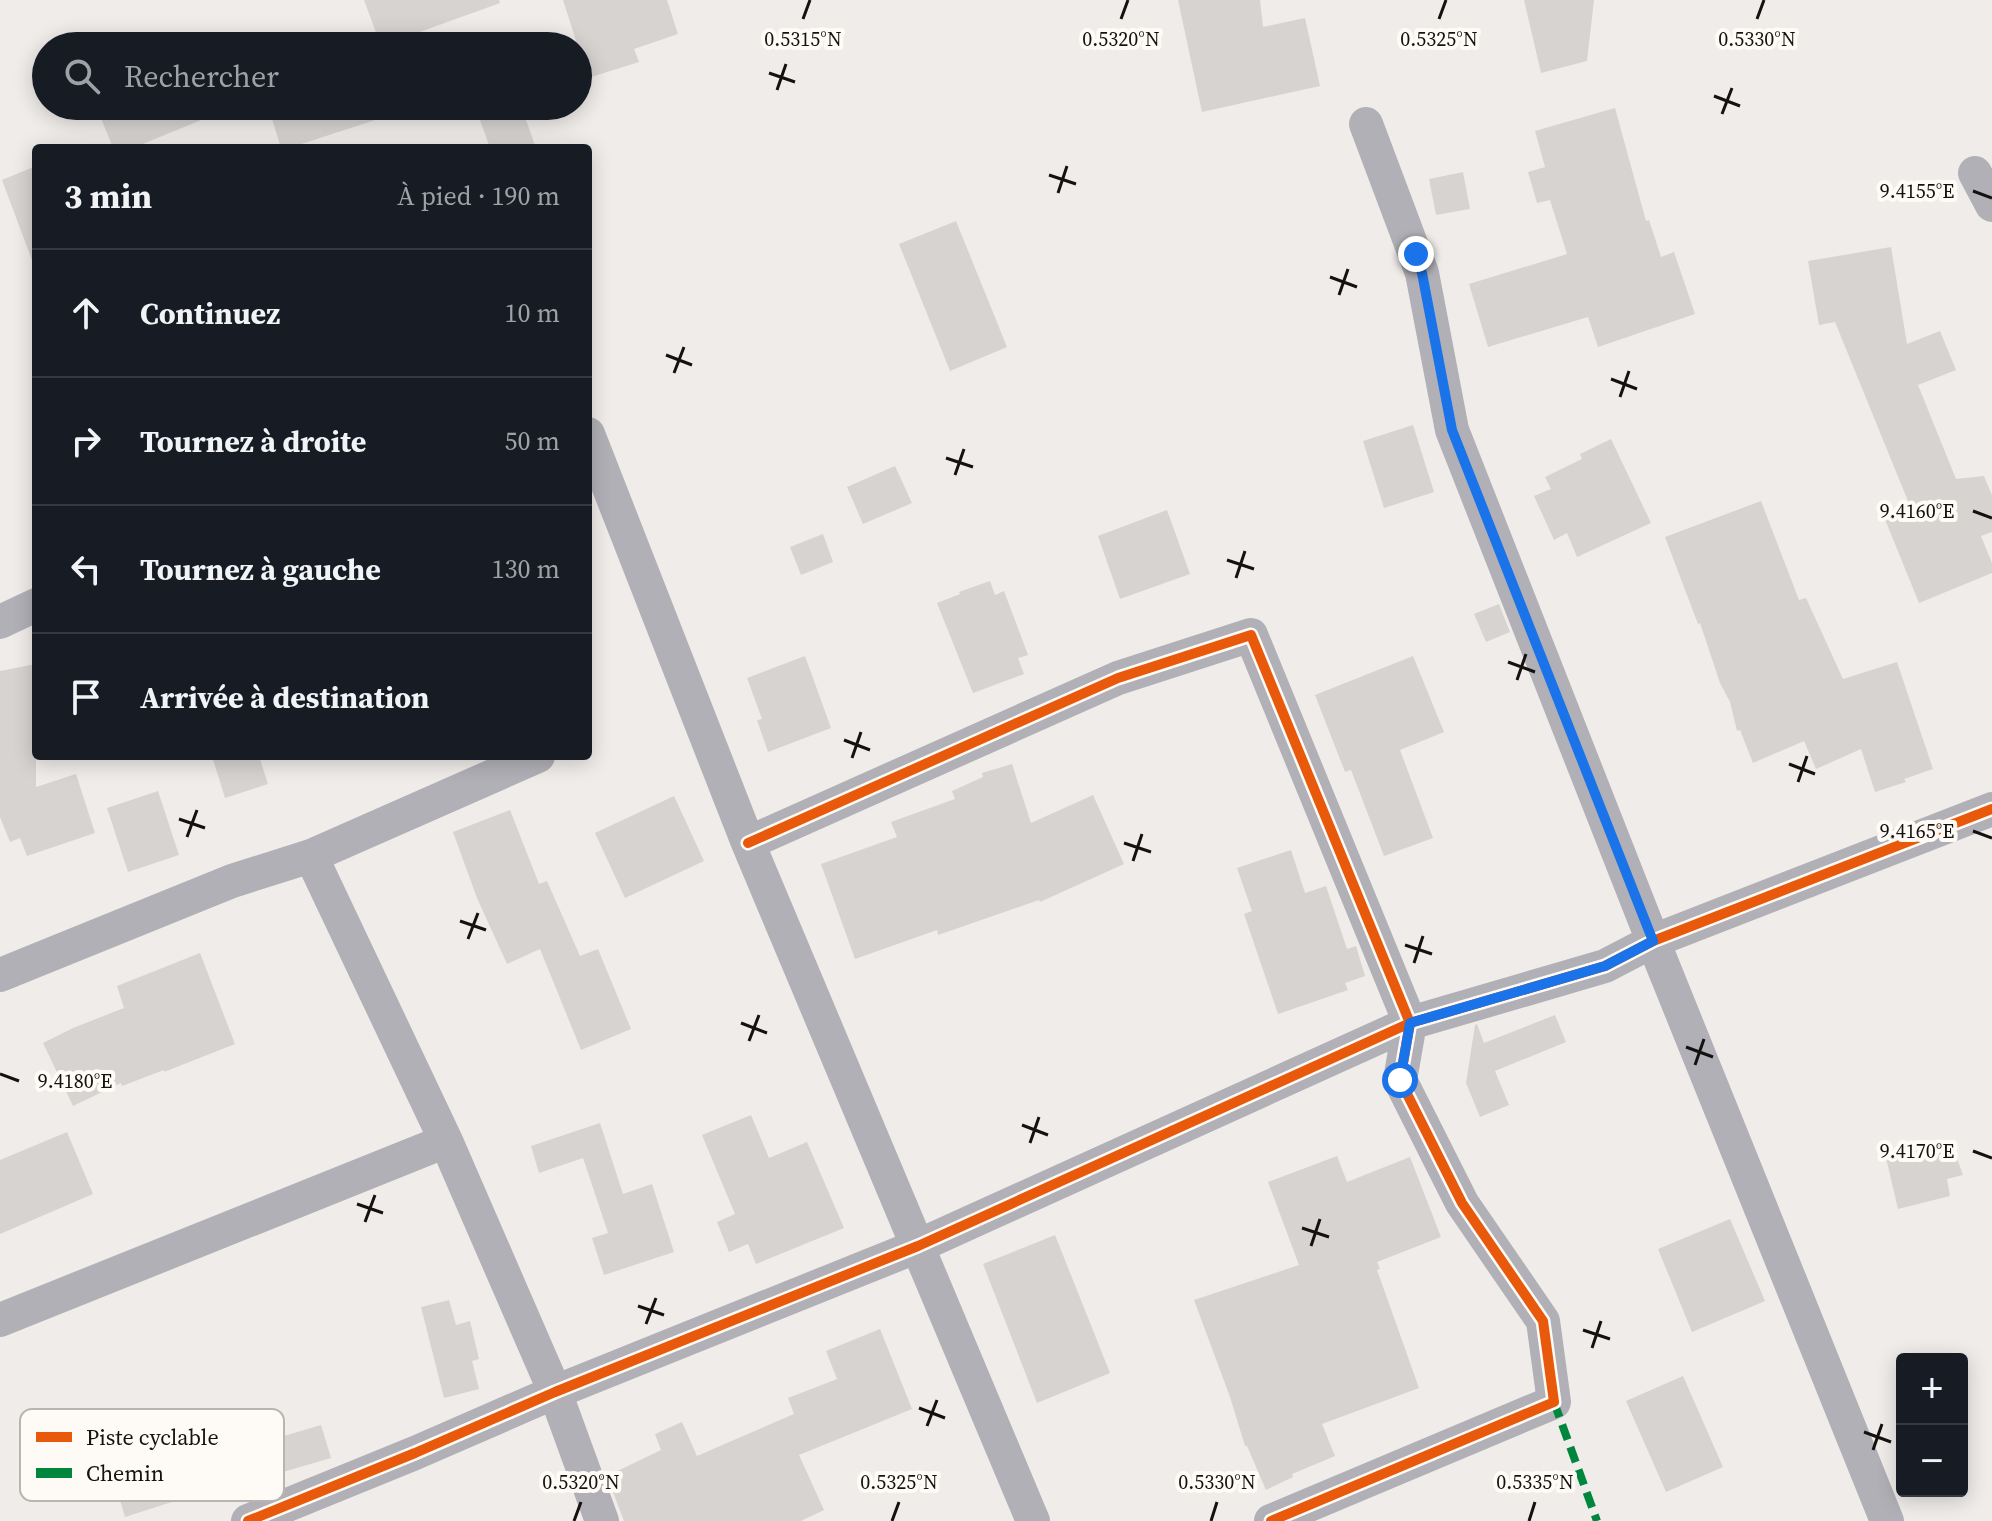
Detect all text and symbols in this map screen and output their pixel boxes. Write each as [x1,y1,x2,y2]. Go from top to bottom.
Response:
text: 0.5315°N [764,25,842,53]
text: 0.5320°N [1082,25,1160,53]
text: 0.5325°N [1400,25,1478,53]
text: 0.5330°N [1718,25,1796,53]
search box [32,32,592,120]
icon: search [60,54,104,98]
text: Rechercher [124,56,279,97]
text: 3 min [64,173,152,219]
text: 9.4155°E [1880,177,1954,205]
text: À pied · 190 m [397,178,560,214]
route end [1398,236,1434,272]
icon: ahead [64,291,108,335]
text: Continuez [140,293,280,334]
text: 10 m [505,295,560,331]
icon: right [64,419,108,463]
text: Tournez à droite [140,421,366,462]
text: 50 m [505,423,560,459]
text: 9.4160°E [1880,497,1954,525]
icon: left [64,547,108,591]
text: Tournez à gauche [140,549,381,590]
text: 130 m [492,551,560,587]
icon: arrive [64,675,108,719]
text: Arrivée à destination [140,677,430,718]
text: 9.4165°E [1880,817,1954,845]
route start [1382,1062,1418,1098]
text: 9.4180°E [38,1067,112,1095]
text: 9.4170°E [1880,1137,1954,1165]
map controls [1896,1353,1968,1497]
button: + [1896,1353,1968,1425]
legend [20,1409,284,1501]
text: Piste cyclable [86,1422,219,1452]
button: − [1896,1425,1968,1497]
text: Chemin [86,1458,164,1488]
text: 0.5320°N [542,1468,620,1496]
text: 0.5325°N [860,1468,938,1496]
text: 0.5330°N [1178,1468,1256,1496]
text: 0.5335°N [1496,1468,1574,1496]

